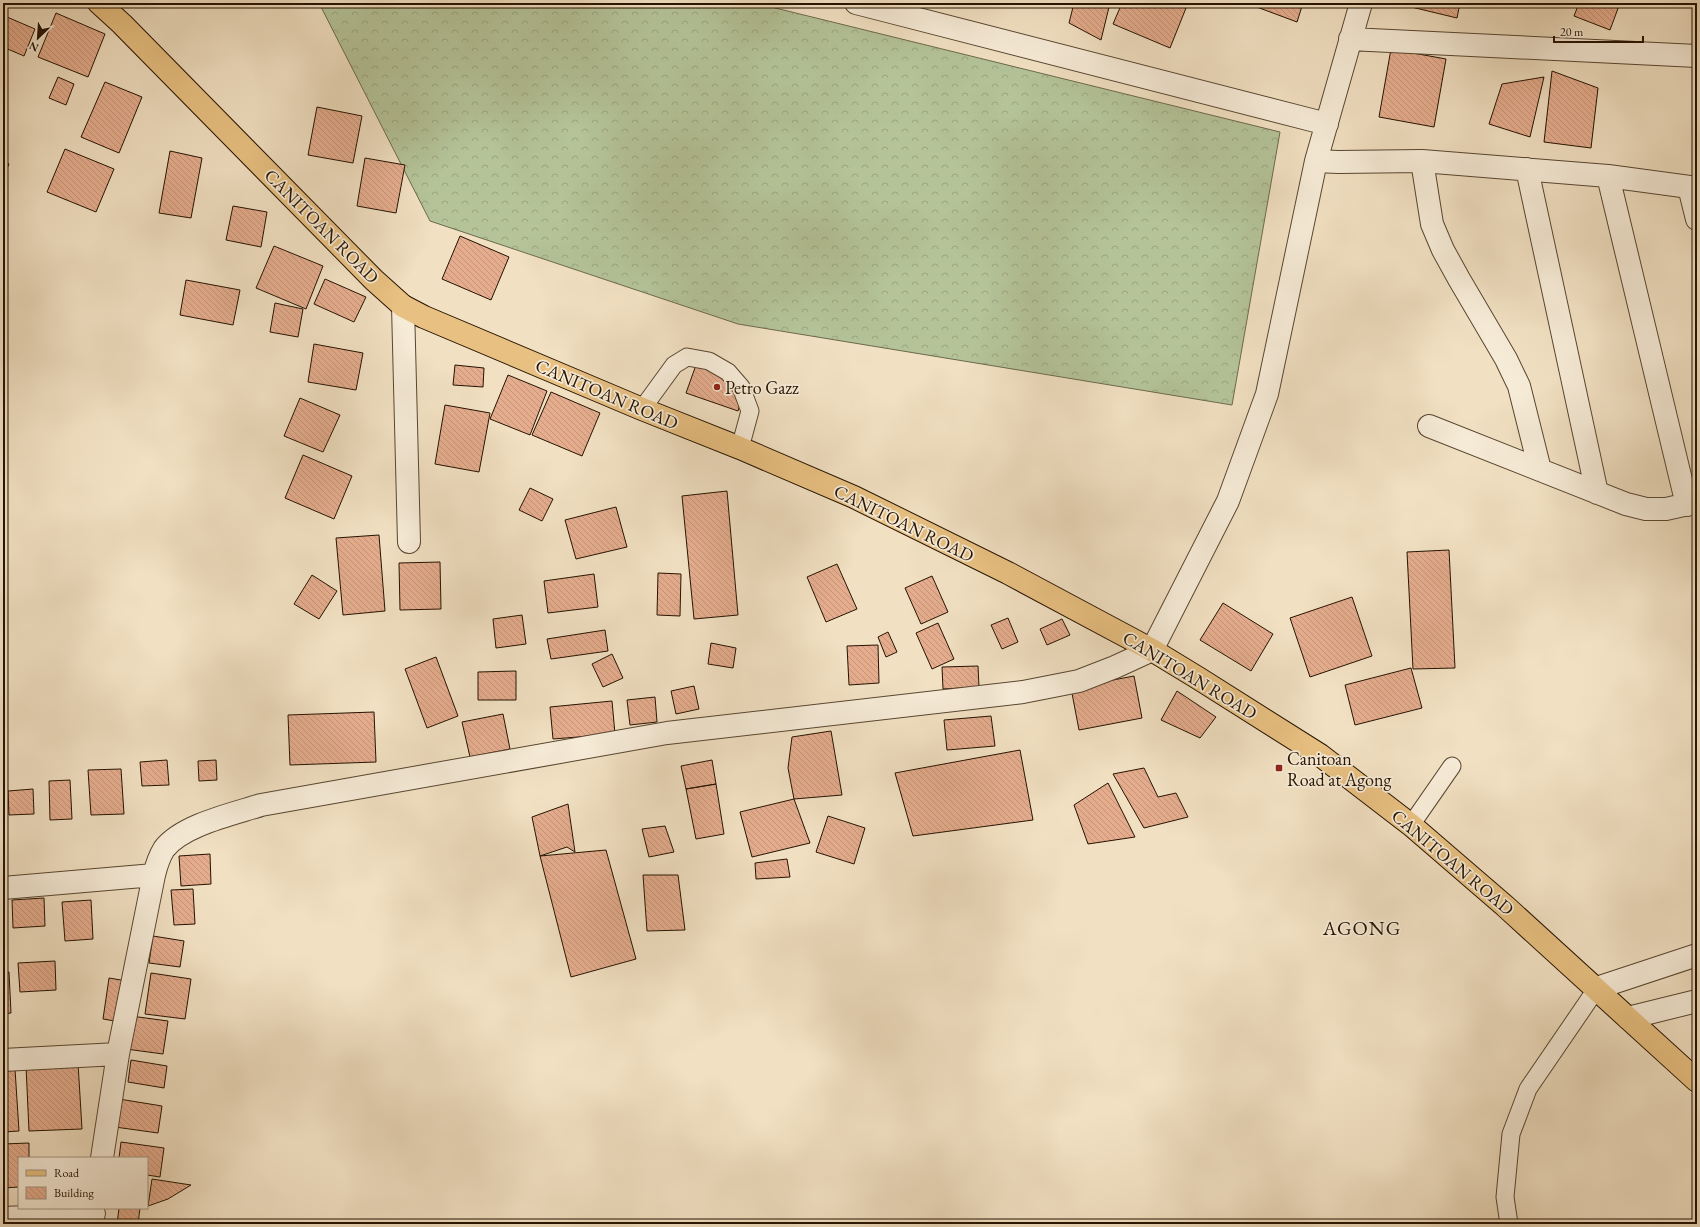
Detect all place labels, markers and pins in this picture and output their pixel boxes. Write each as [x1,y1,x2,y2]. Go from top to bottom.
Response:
place label: Petro Gazz [725,376,799,399]
marker: Petro Gazz [712,382,722,392]
place label: Canitoan Road at Agong [1287,747,1391,791]
marker: Canitoan Road at Agong [1274,763,1284,773]

